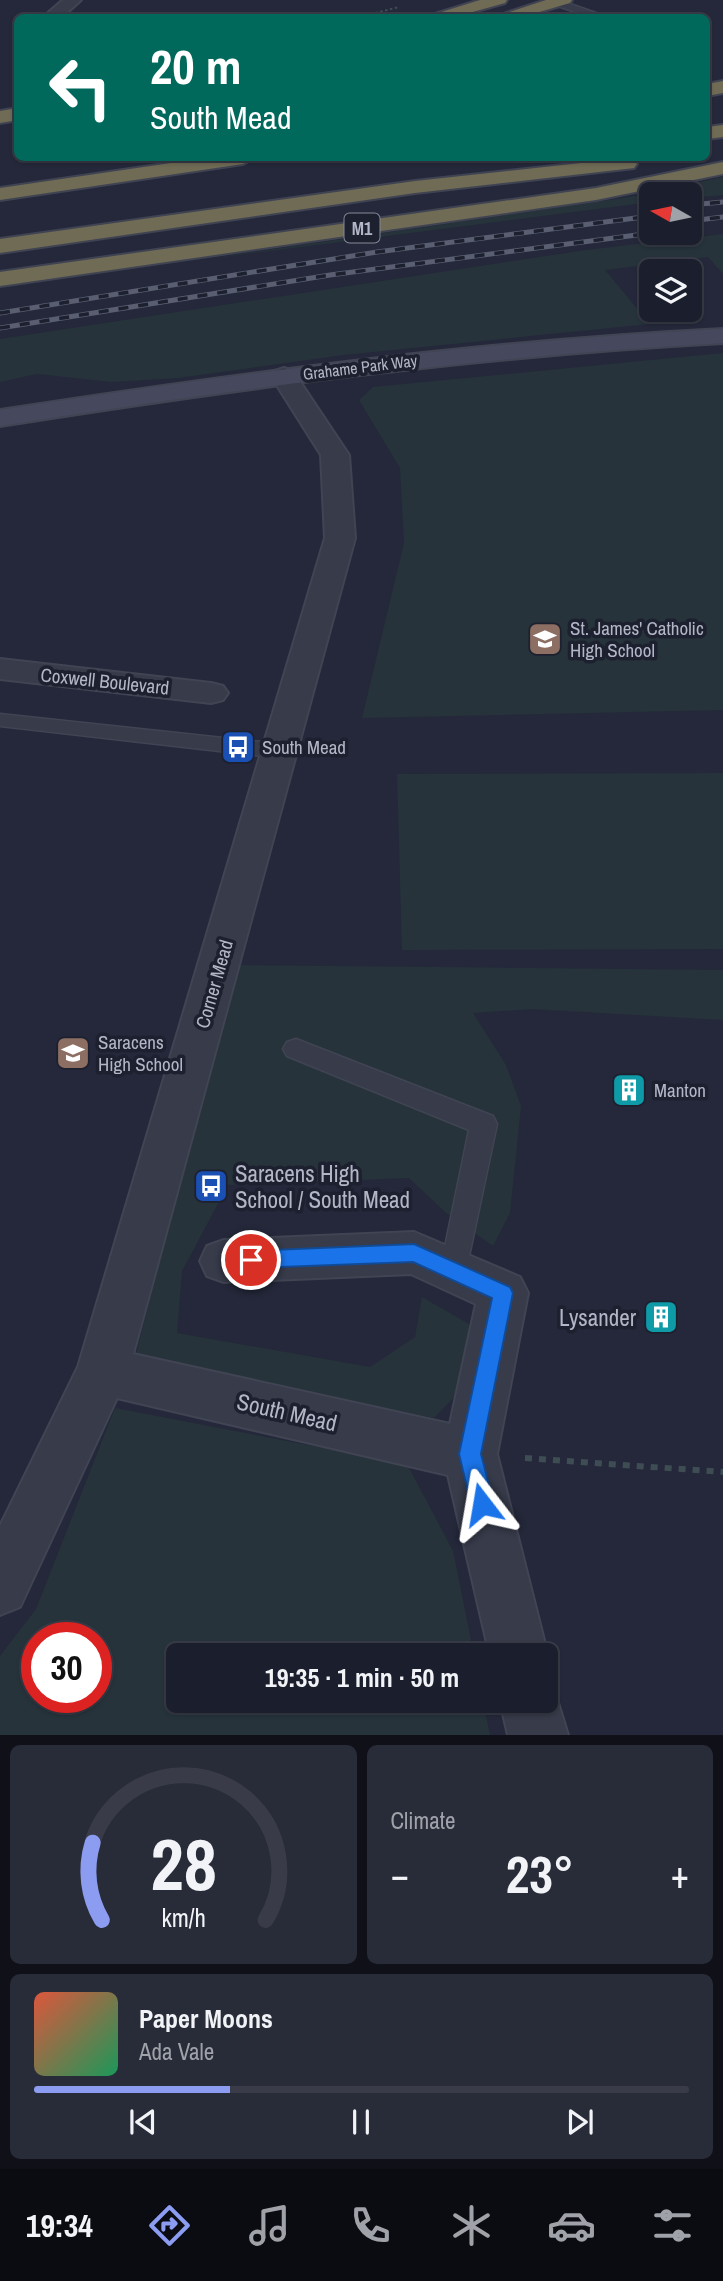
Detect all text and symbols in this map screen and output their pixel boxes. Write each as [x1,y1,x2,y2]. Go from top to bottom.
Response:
text: 20 m [150,33,242,99]
icon: left [35,42,126,133]
text: South Mead [150,96,292,139]
north arrow [639,182,702,245]
map controls [639,182,702,322]
road number: M1 [344,213,380,242]
button: layers [639,259,702,322]
street label: Grahame Park Way [302,349,419,385]
place label: St. James' Catholic High School [570,615,704,663]
school or university icon: St. James' Catholic High School [526,620,564,658]
street label: Coxwell Boulevard [39,661,171,701]
bus stop icon: South Mead [219,728,257,766]
place label: South Mead [262,734,346,760]
street label: Corner Mead [189,937,239,1031]
place label: Saracens High School [98,1029,183,1077]
school or university icon: Saracens High School [54,1034,92,1072]
building icon: Manton [610,1071,648,1109]
place label: Manton [654,1077,706,1103]
place label: Saracens High School / South Mead [235,1158,410,1215]
bus stop icon: Saracens High School / South Mead [192,1167,230,1205]
pin [221,1230,281,1290]
icon: arrive [232,1241,270,1279]
building icon: Lysander [642,1298,680,1336]
place label: Lysander [559,1302,637,1333]
street label: South Mead [234,1385,340,1439]
position arrow [445,1467,519,1541]
speed limit sign: 30 [21,1622,112,1713]
text: 19:35 · 1 min · 50 m [265,1660,459,1695]
text: Climate [391,1805,455,1836]
text: 28 [150,1816,216,1914]
text: 23° [506,1839,574,1909]
text: − [391,1849,409,1900]
text: + [671,1849,689,1900]
text: km/h [161,1901,205,1935]
text: Paper Moons [139,2001,273,2036]
text: Ada Vale [139,2036,214,2067]
icon: previous [124,2103,162,2141]
icon: pause [342,2103,380,2141]
icon: next [561,2103,599,2141]
icon: directions [145,2201,194,2250]
icon: music [245,2201,294,2250]
icon: phone [346,2201,395,2250]
icon: climate [447,2201,496,2250]
icon: car [547,2201,596,2250]
icon: filters [648,2201,697,2250]
text: 19:34 [26,2204,93,2247]

